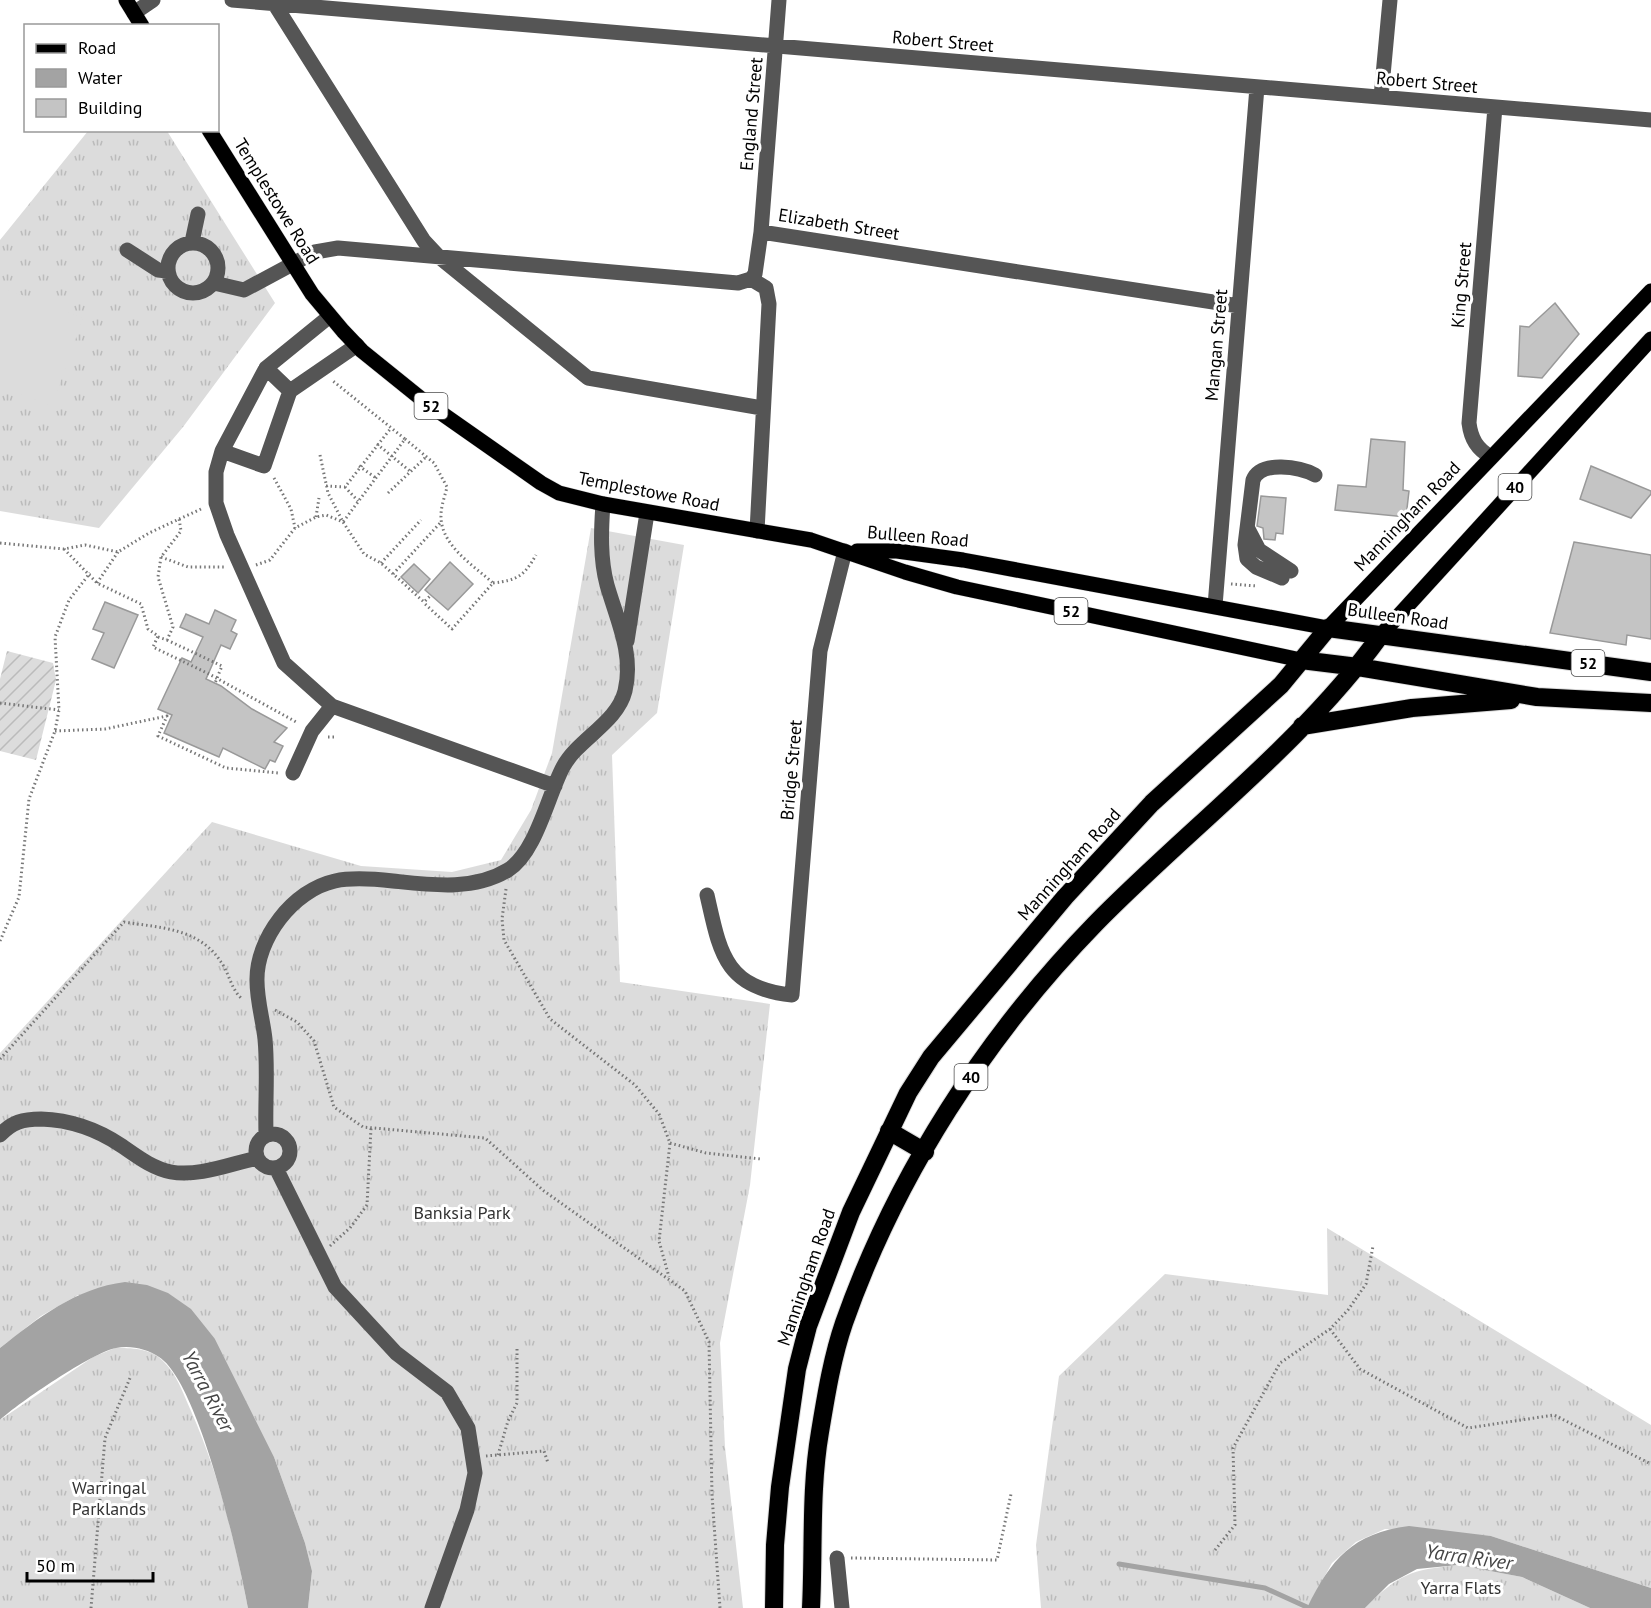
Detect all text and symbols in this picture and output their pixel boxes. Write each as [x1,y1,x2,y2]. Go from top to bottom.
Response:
legend [24,24,219,132]
street label: Robert Street [891,25,995,57]
text: Road [78,36,116,59]
street label: England Street [735,56,767,172]
text: Water [78,66,122,89]
street label: Robert Street [1375,66,1479,98]
text: Building [78,96,142,119]
street label: Templestowe Road [229,134,325,268]
street label: Elizabeth Street [777,203,901,245]
street label: King Street [1446,241,1476,329]
street label: Mangan Street [1200,288,1232,402]
road number: 52 [414,393,448,419]
street label: Manningham Road [1349,456,1465,576]
street label: Templestowe Road [576,466,722,516]
road number: 40 [1498,474,1532,500]
street label: Bulleen Road [866,520,970,552]
road number: 52 [1054,598,1088,624]
street label: Bulleen Road [1346,598,1450,634]
road number: 52 [1572,650,1604,676]
street label: Bridge Street [775,719,807,821]
street label: Manningham Road [1012,803,1126,925]
road number: 40 [954,1064,988,1090]
park label: Banksia Park [413,1201,511,1224]
street label: Manningham Road [772,1205,840,1349]
water label: Yarra River [176,1346,241,1437]
park label: Warringal Parklands [72,1476,147,1520]
water label: Yarra River [1424,1538,1516,1576]
scale bar [27,1545,153,1583]
text: 50 m [36,1554,75,1577]
park label: Yarra Flats [1421,1576,1501,1599]

